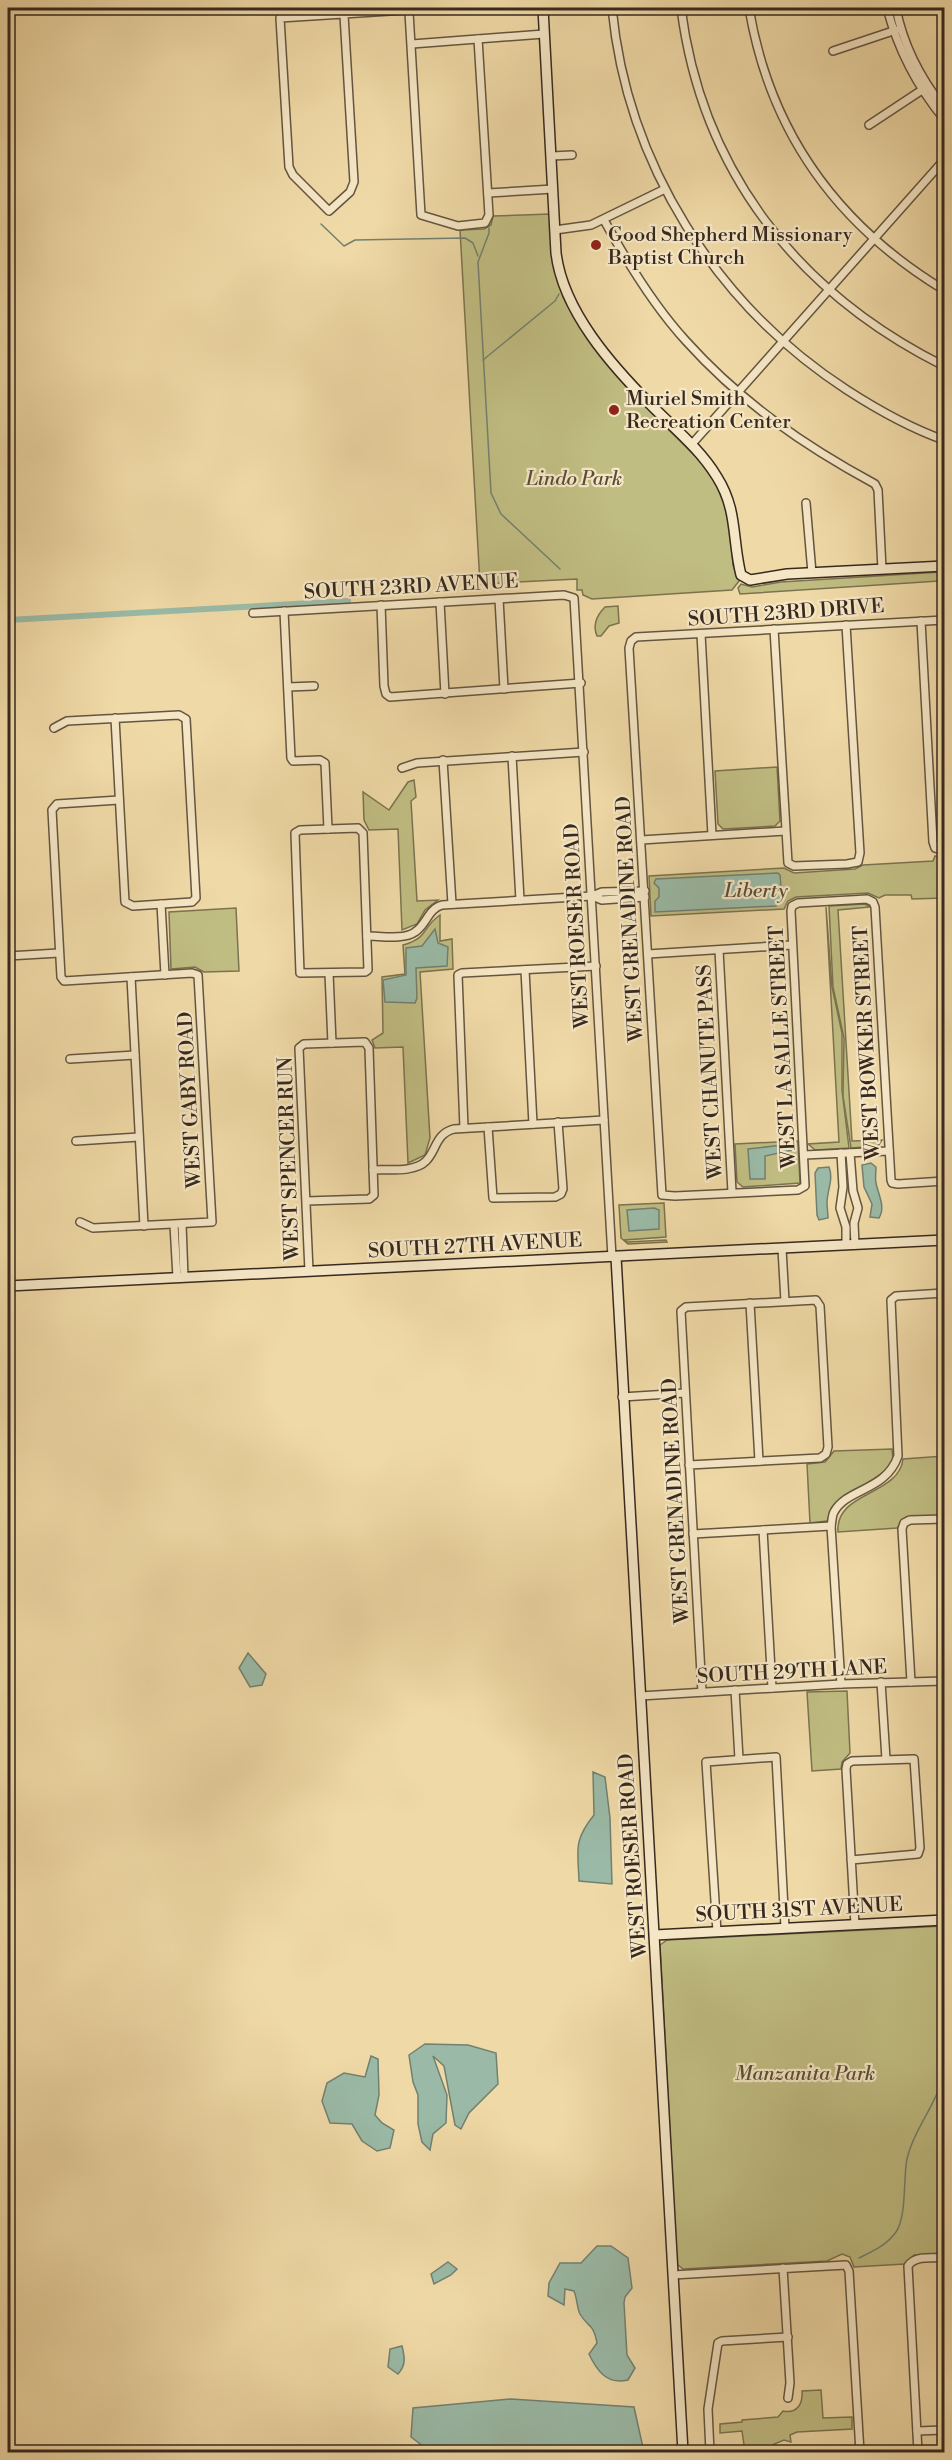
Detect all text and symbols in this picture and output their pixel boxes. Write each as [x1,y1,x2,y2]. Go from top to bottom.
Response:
place label: Good Shepherd Missionary Baptist Church [607,223,853,271]
marker: Good Shepherd Missionary Baptist Church [589,238,603,252]
place label: Muriel Smith Recreation Center [626,387,791,435]
marker: Muriel Smith Recreation Center [607,403,621,417]
park label: Lindo Park [525,467,622,492]
street label: SOUTH 23RD AVENUE [303,569,519,606]
street label: SOUTH 23RD DRIVE [687,594,885,633]
street label: WEST GRENADINE ROAD [612,795,649,1043]
street label: WEST ROESER ROAD [560,823,595,1030]
park label: Liberty [723,879,788,904]
street label: WEST LA SALLE STREET [765,925,802,1170]
street label: WEST BOWKER STREET [849,925,886,1162]
street label: WEST CHANUTE PASS [692,964,729,1181]
street label: WEST GABY ROAD [173,1011,208,1190]
street label: WEST SPENCER RUN [273,1057,306,1262]
street label: SOUTH 27TH AVENUE [367,1228,583,1265]
street label: WEST GRENADINE ROAD [658,1377,695,1625]
street label: SOUTH 29TH LANE [696,1655,888,1690]
street label: WEST ROESER ROAD [614,1752,653,1960]
street label: SOUTH 31ST AVENUE [695,1893,903,1928]
park label: Manzanita Park [735,2062,875,2087]

